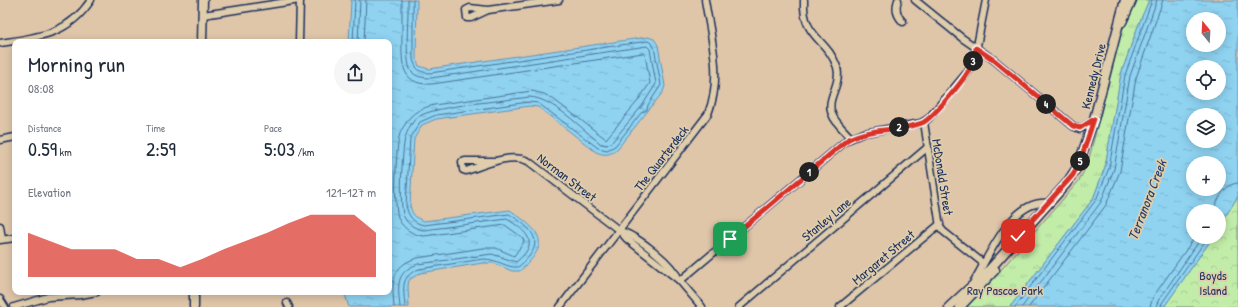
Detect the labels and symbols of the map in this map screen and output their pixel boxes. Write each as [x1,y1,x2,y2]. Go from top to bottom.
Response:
north arrow [1186,12,1226,52]
street label: Kennedy Drive [1076,41,1110,111]
pin: 3 [963,51,983,71]
pin: 4 [1036,94,1056,114]
pin: 2 [889,117,909,137]
street label: The Quarterdeck [630,121,693,195]
street label: McDonald Street [928,138,958,217]
street label: Norman Street [534,149,601,206]
pin: 5 [1070,151,1090,171]
water label: Terranora Creek [1123,156,1171,243]
pin: 1 [799,162,819,182]
street label: Stanley Lane [797,193,855,245]
pin [1001,219,1035,253]
pin [713,222,747,256]
street label: Margaret Street [848,225,919,289]
park label: Boyds Island [1199,266,1227,299]
park label: Ray Pascoe Park [967,281,1044,299]

